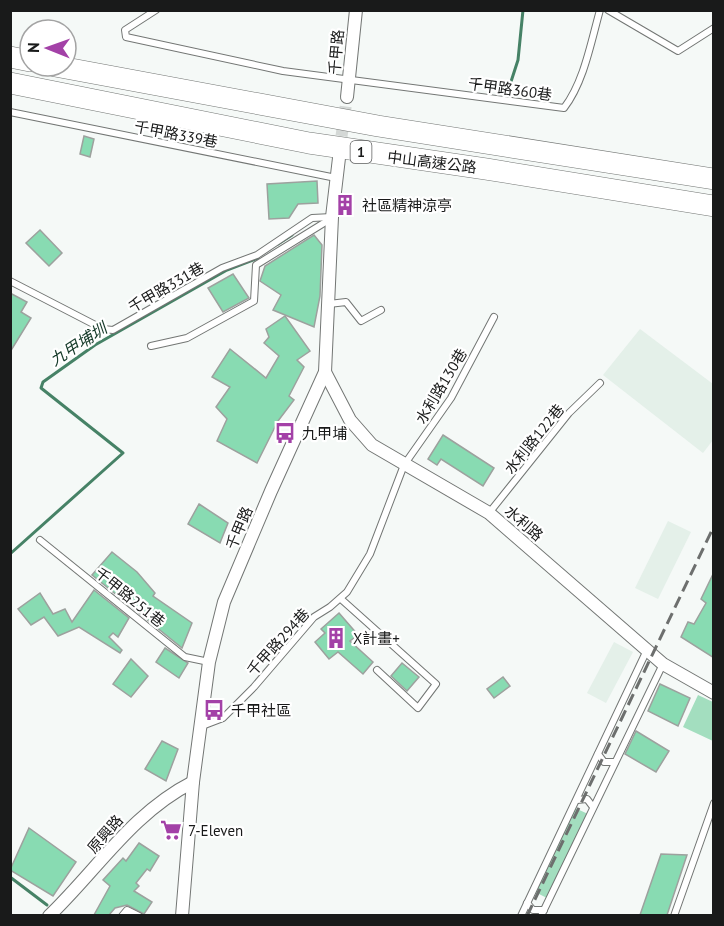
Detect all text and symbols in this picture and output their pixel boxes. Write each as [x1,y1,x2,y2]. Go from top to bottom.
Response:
north arrow [18,18,78,78]
street label: 千甲路 [325,29,347,75]
text: N [23,42,43,53]
street label: 千甲路360巷 [467,74,553,104]
street label: 千甲路339巷 [133,117,219,151]
road number: 1 [350,141,372,163]
street label: 中山高速公路 [386,147,478,177]
building icon: 社區精神涼亭 [333,193,357,217]
place label: 社區精神涼亭 [362,196,452,215]
street label: 千甲路331巷 [125,258,207,316]
water label: 九甲埔圳 [46,317,112,370]
street label: 水利路130巷 [411,345,471,427]
street label: 水利路122巷 [500,400,568,478]
bus stop icon: 九甲埔 [273,421,297,445]
place label: 九甲埔 [302,424,347,443]
street label: 水利路 [501,501,547,545]
street label: 千甲路 [221,504,257,552]
street label: 千甲路251巷 [91,563,169,631]
street label: 千甲路294巷 [243,604,313,680]
building icon: X計畫+ [324,626,348,650]
place label: X計畫+ [353,629,400,648]
bus stop icon: 千甲社區 [202,698,226,722]
place label: 千甲社區 [231,701,291,720]
street label: 原興路 [83,811,127,857]
supermarket icon: 7-Eleven [159,818,183,842]
place label: 7-Eleven [188,821,243,840]

